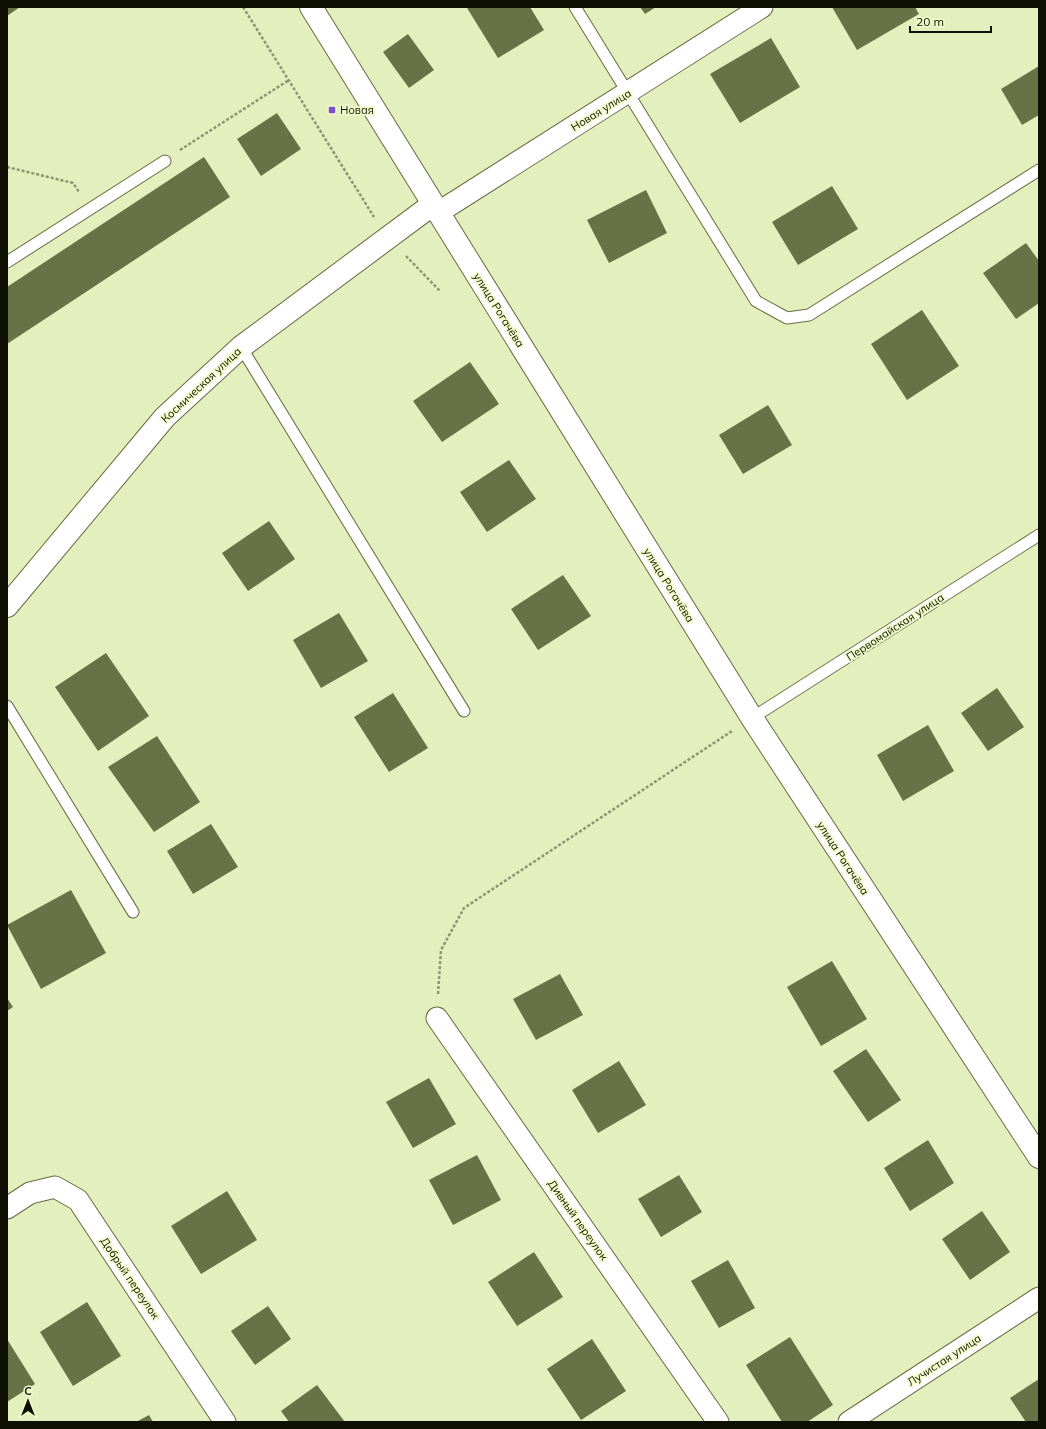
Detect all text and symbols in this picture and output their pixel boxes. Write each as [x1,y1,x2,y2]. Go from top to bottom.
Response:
scale bar [910,8,991,34]
text: 20 m [916,14,944,29]
street label: Новая улица [568,86,634,134]
place label: Новая [340,103,374,117]
marker: Новая [327,105,337,115]
street label: улица Рогачёва [471,270,527,350]
street label: Космическая улица [158,344,244,426]
street label: улица Рогачёва [641,545,697,625]
street label: Первомайская улица [844,590,946,664]
street label: улица Рогачёва [814,819,872,897]
street label: Дивный переулок [545,1177,611,1263]
street label: Добрый переулок [97,1234,163,1322]
street label: Лучистая улица [904,1331,984,1389]
north arrow [8,1381,48,1421]
text: С [24,1384,32,1398]

